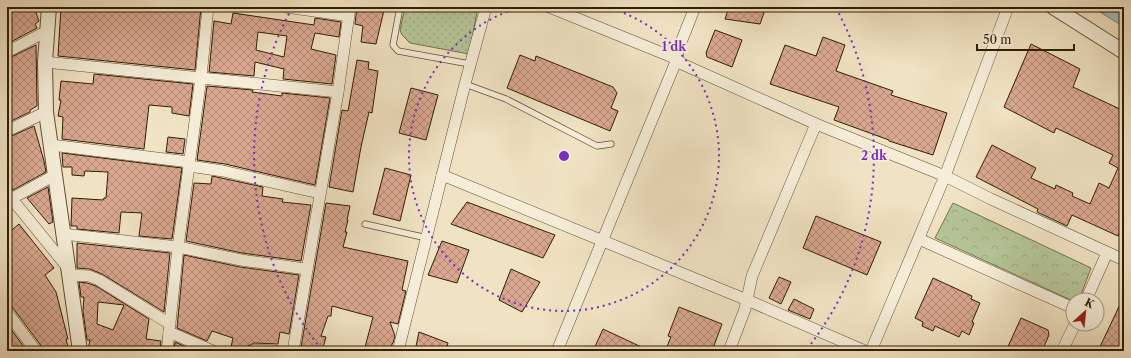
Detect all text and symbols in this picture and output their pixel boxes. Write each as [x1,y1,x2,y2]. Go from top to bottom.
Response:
scale bar [977,26,1074,52]
text: 50 m [983,32,1012,47]
text: 1 dk [662,39,687,54]
text: 2 dk [861,148,888,163]
centre of rings [557,149,571,163]
north arrow [1065,292,1105,332]
text: K [1082,295,1098,312]

